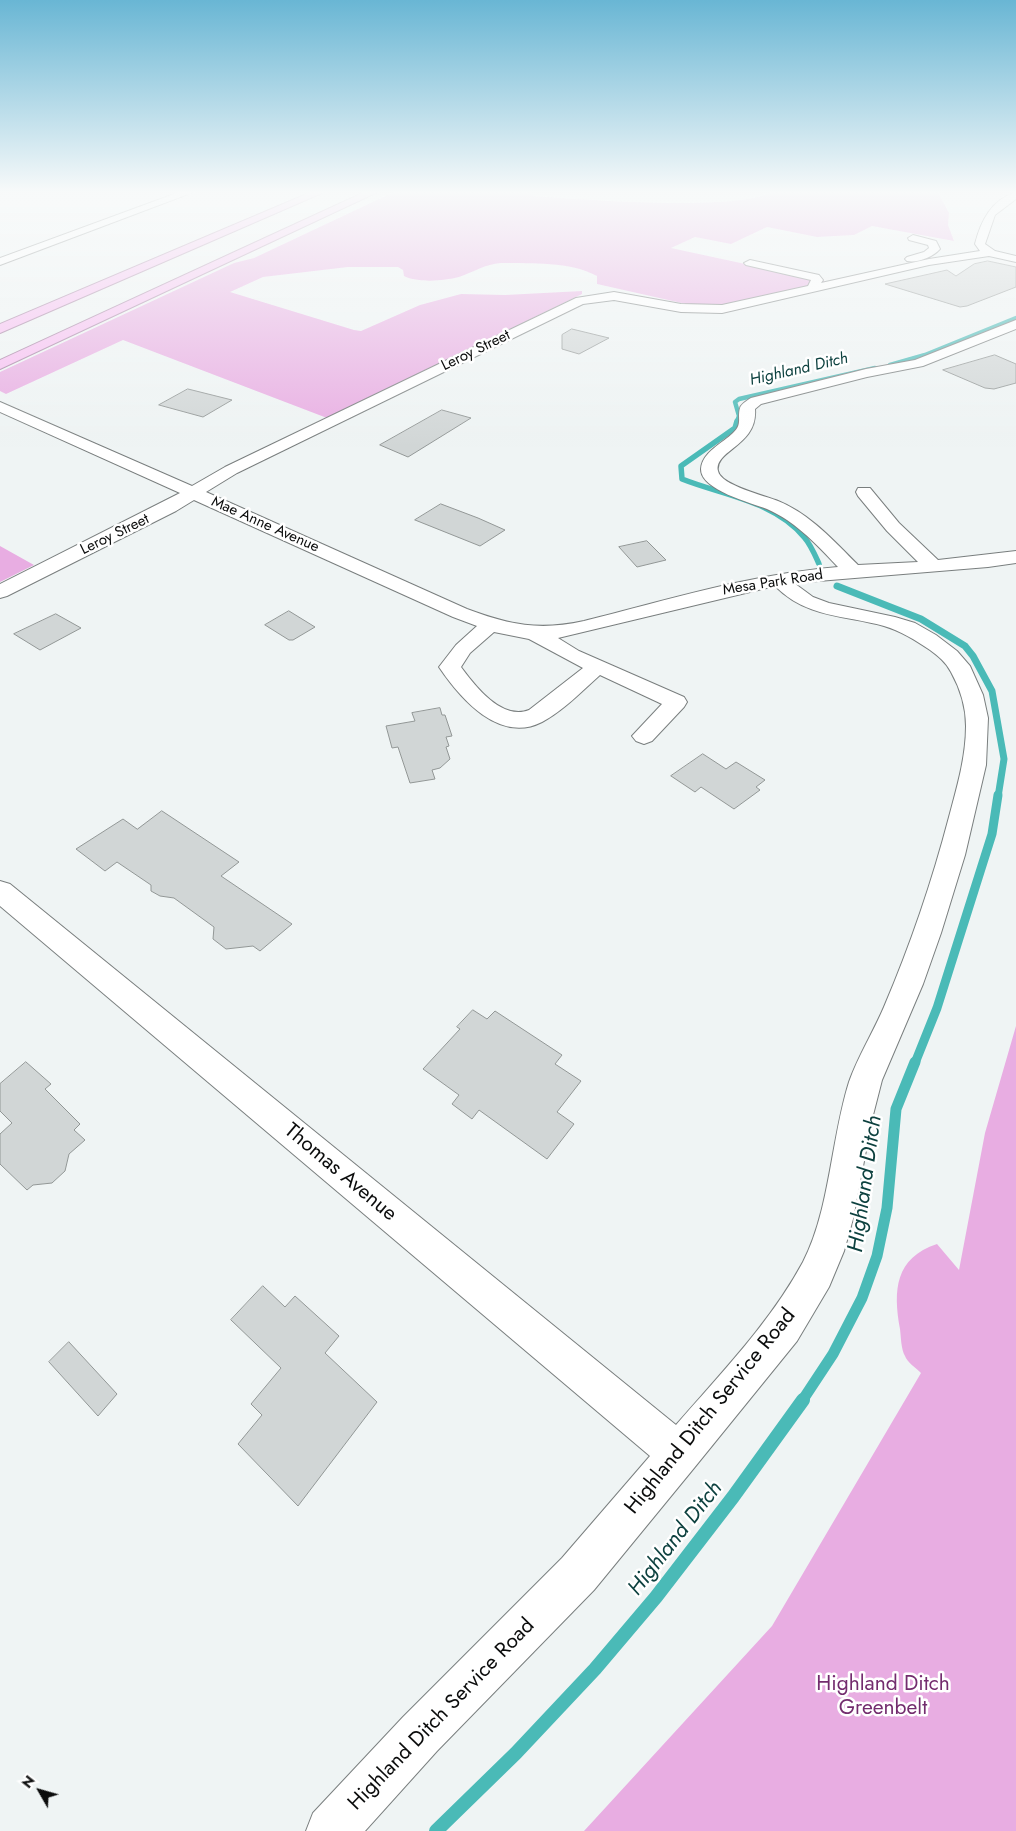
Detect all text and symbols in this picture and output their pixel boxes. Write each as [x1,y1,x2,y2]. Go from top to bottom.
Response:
street label: Leroy Street [439,327,513,375]
water label: Highland Ditch [748,349,850,391]
street label: Mae Anne Avenue [208,493,322,557]
street label: Leroy Street [78,511,152,559]
street label: Mesa Park Road [722,566,824,600]
water label: Highland Ditch [843,1114,889,1254]
street label: Thomas Avenue [279,1119,401,1227]
street label: Highland Ditch Service Road [620,1304,802,1520]
water label: Highland Ditch [623,1477,729,1601]
street label: Highland Ditch Service Road [344,1614,540,1816]
park label: Highland Ditch Greenbelt [816,1672,950,1722]
north arrow [15,1766,65,1816]
text: N [17,1771,39,1792]

